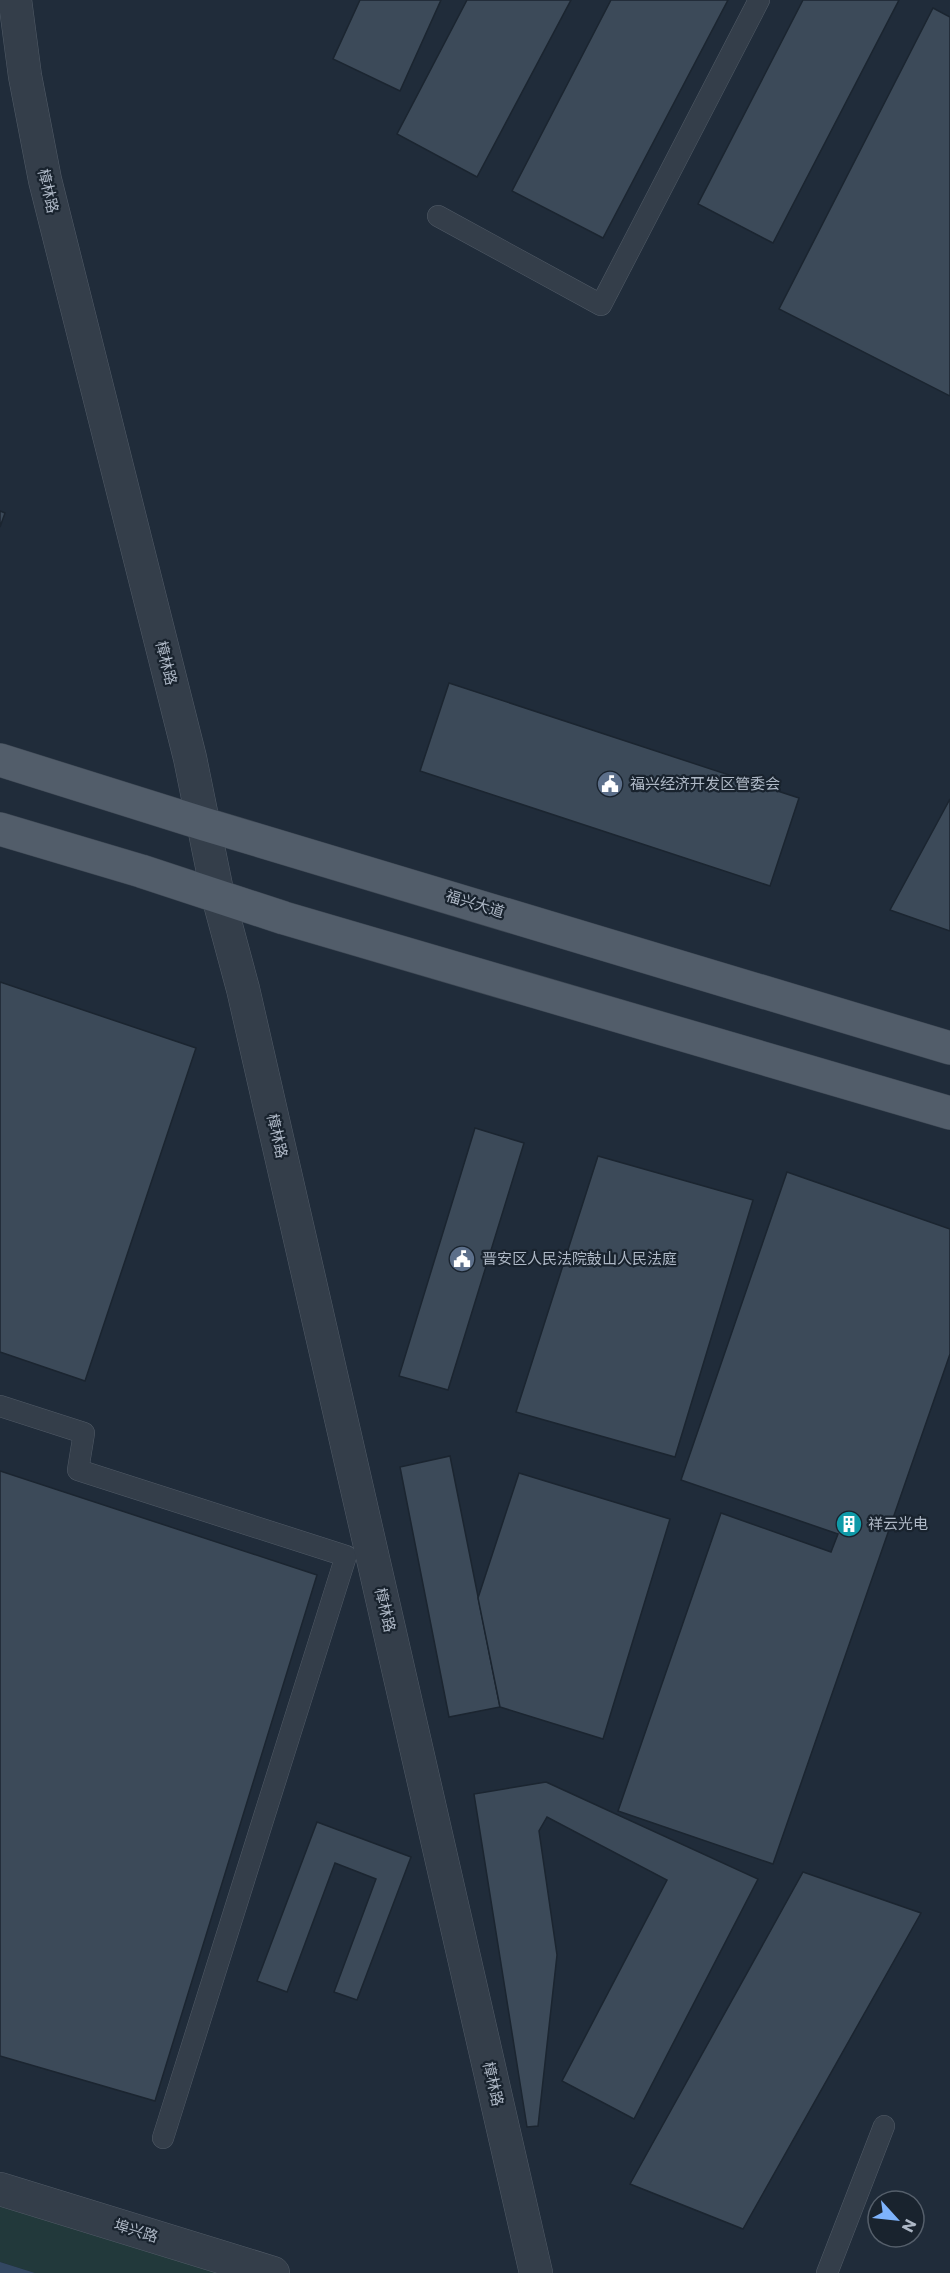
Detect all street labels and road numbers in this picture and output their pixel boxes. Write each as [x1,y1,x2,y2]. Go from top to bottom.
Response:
street label: 樟林路 [35,167,63,215]
street label: 樟林路 [153,639,181,687]
street label: 福兴大道 [444,886,507,920]
street label: 樟林路 [264,1112,292,1160]
street label: 樟林路 [372,1586,400,1634]
street label: 樟林路 [480,2060,508,2108]
street label: 埠兴路 [112,2215,160,2245]

